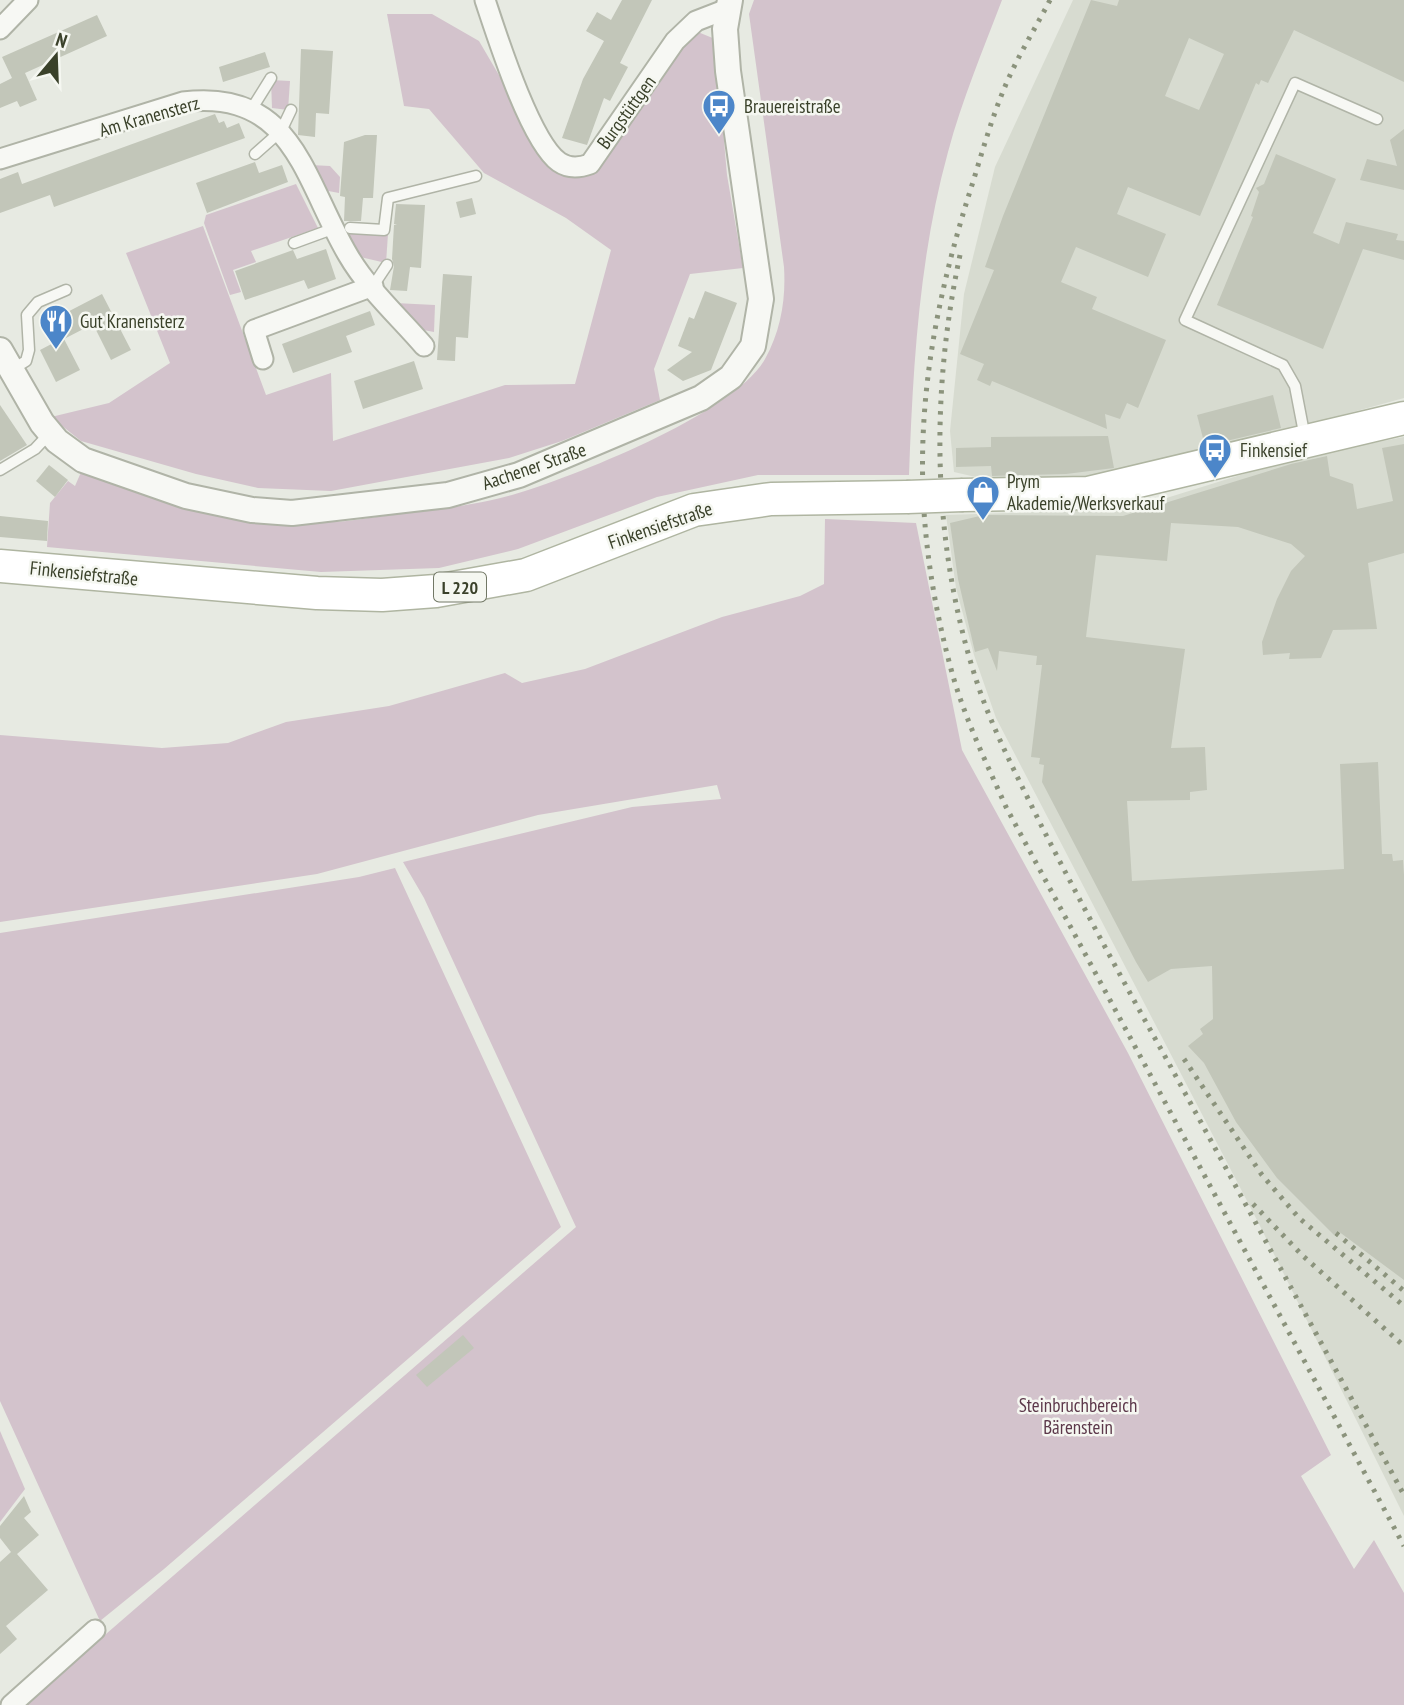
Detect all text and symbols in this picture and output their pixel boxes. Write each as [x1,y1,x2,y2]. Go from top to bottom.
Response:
north arrow [21,21,91,91]
text: N [53,27,70,53]
street label: Burgstüttgen [591,70,661,154]
bus stop icon: Brauereistraße [700,87,738,136]
street label: Am Kranensterz [96,90,202,142]
place label: Brauereistraße [744,94,841,118]
restaurant icon: Gut Kranensterz [37,302,75,351]
place label: Gut Kranensterz [80,309,185,333]
bus stop icon: Finkensief [1196,431,1234,480]
street label: Aachener Straße [479,437,589,495]
place label: Finkensief [1240,438,1308,462]
place label: Prym Akademie/Werksverkauf [1007,469,1166,515]
shop icon: Prym Akademie/Werksverkauf [964,473,1002,522]
street label: Finkensiefstraße [605,496,715,554]
street label: Finkensiefstraße [29,555,139,591]
road number: L 220 [434,572,486,602]
park label: Steinbruchbereich Bärenstein [1019,1393,1137,1439]

